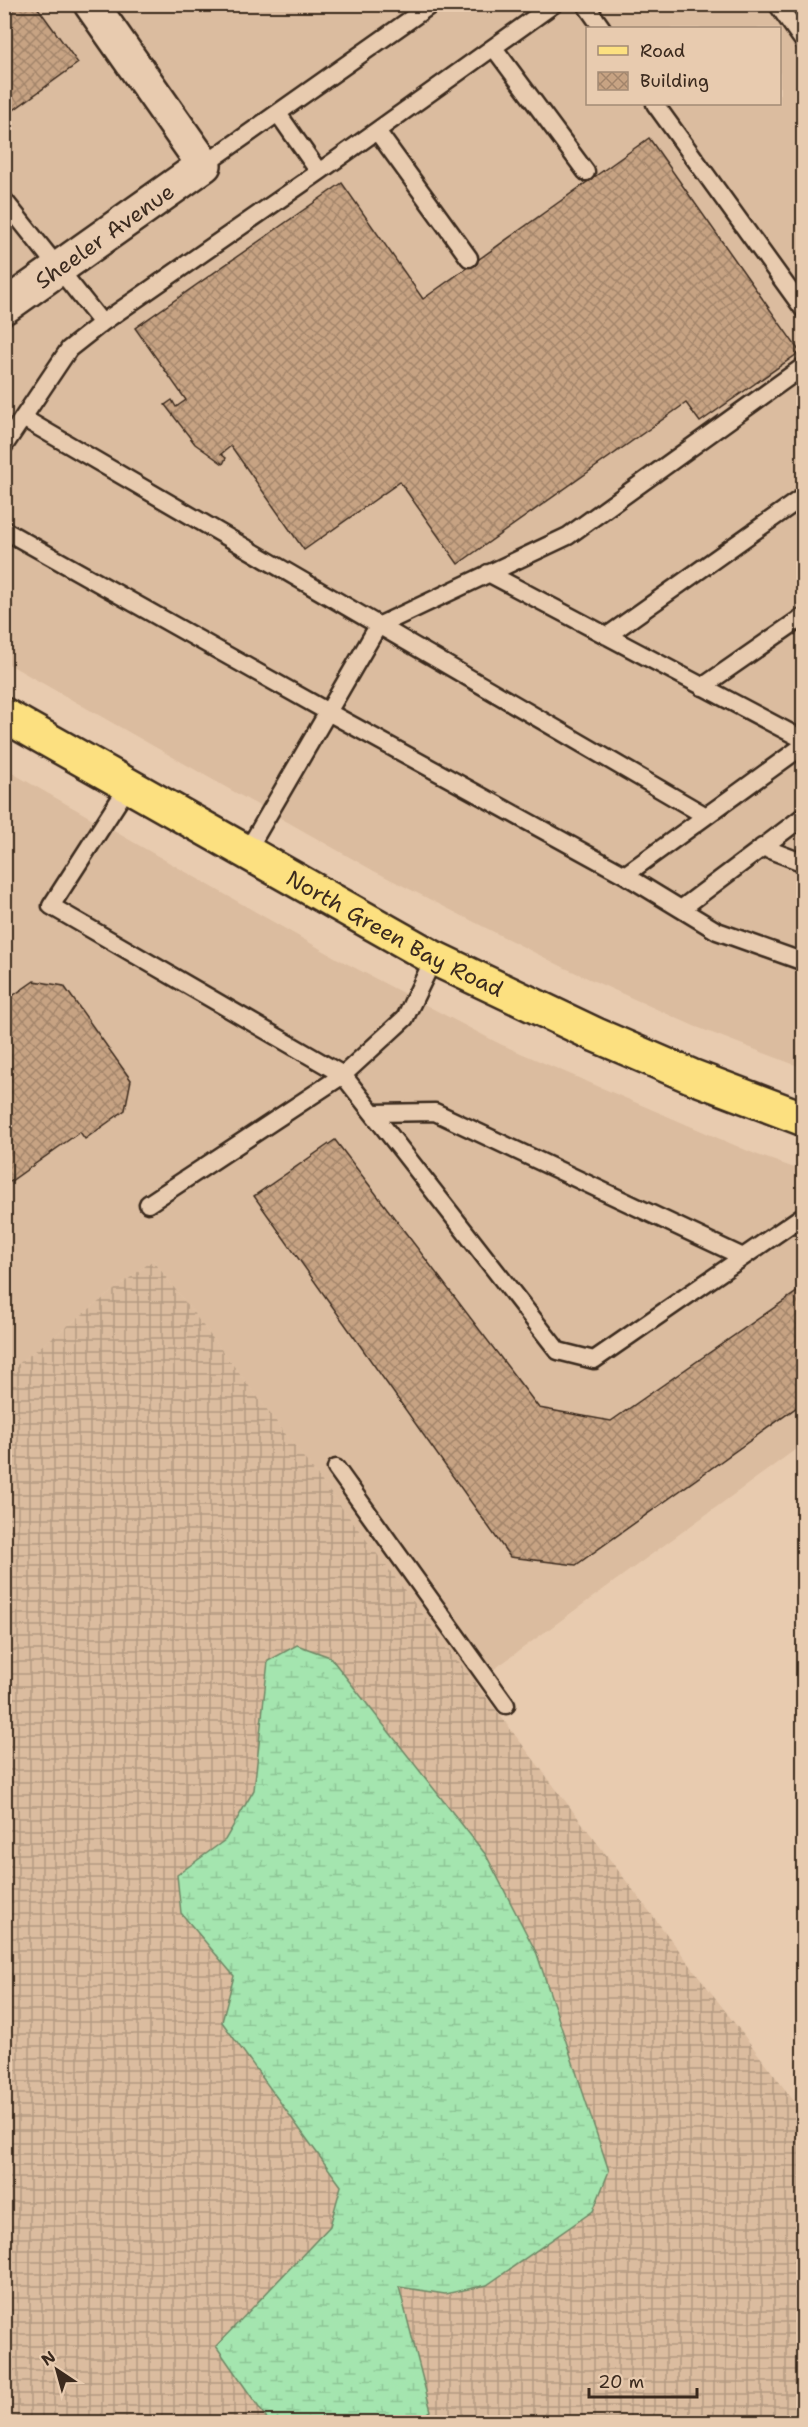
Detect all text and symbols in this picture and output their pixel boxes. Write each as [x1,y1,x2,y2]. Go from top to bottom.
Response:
legend [586,27,781,105]
text: Road [640,39,685,63]
text: Building [640,69,709,93]
street label: Sheeler Avenue [29,177,180,296]
street label: North Green Bay Road [281,864,508,1004]
north arrow [27,2340,87,2400]
text: N [37,2346,60,2370]
scale bar [589,2361,697,2399]
text: 20 m [598,2370,644,2394]

